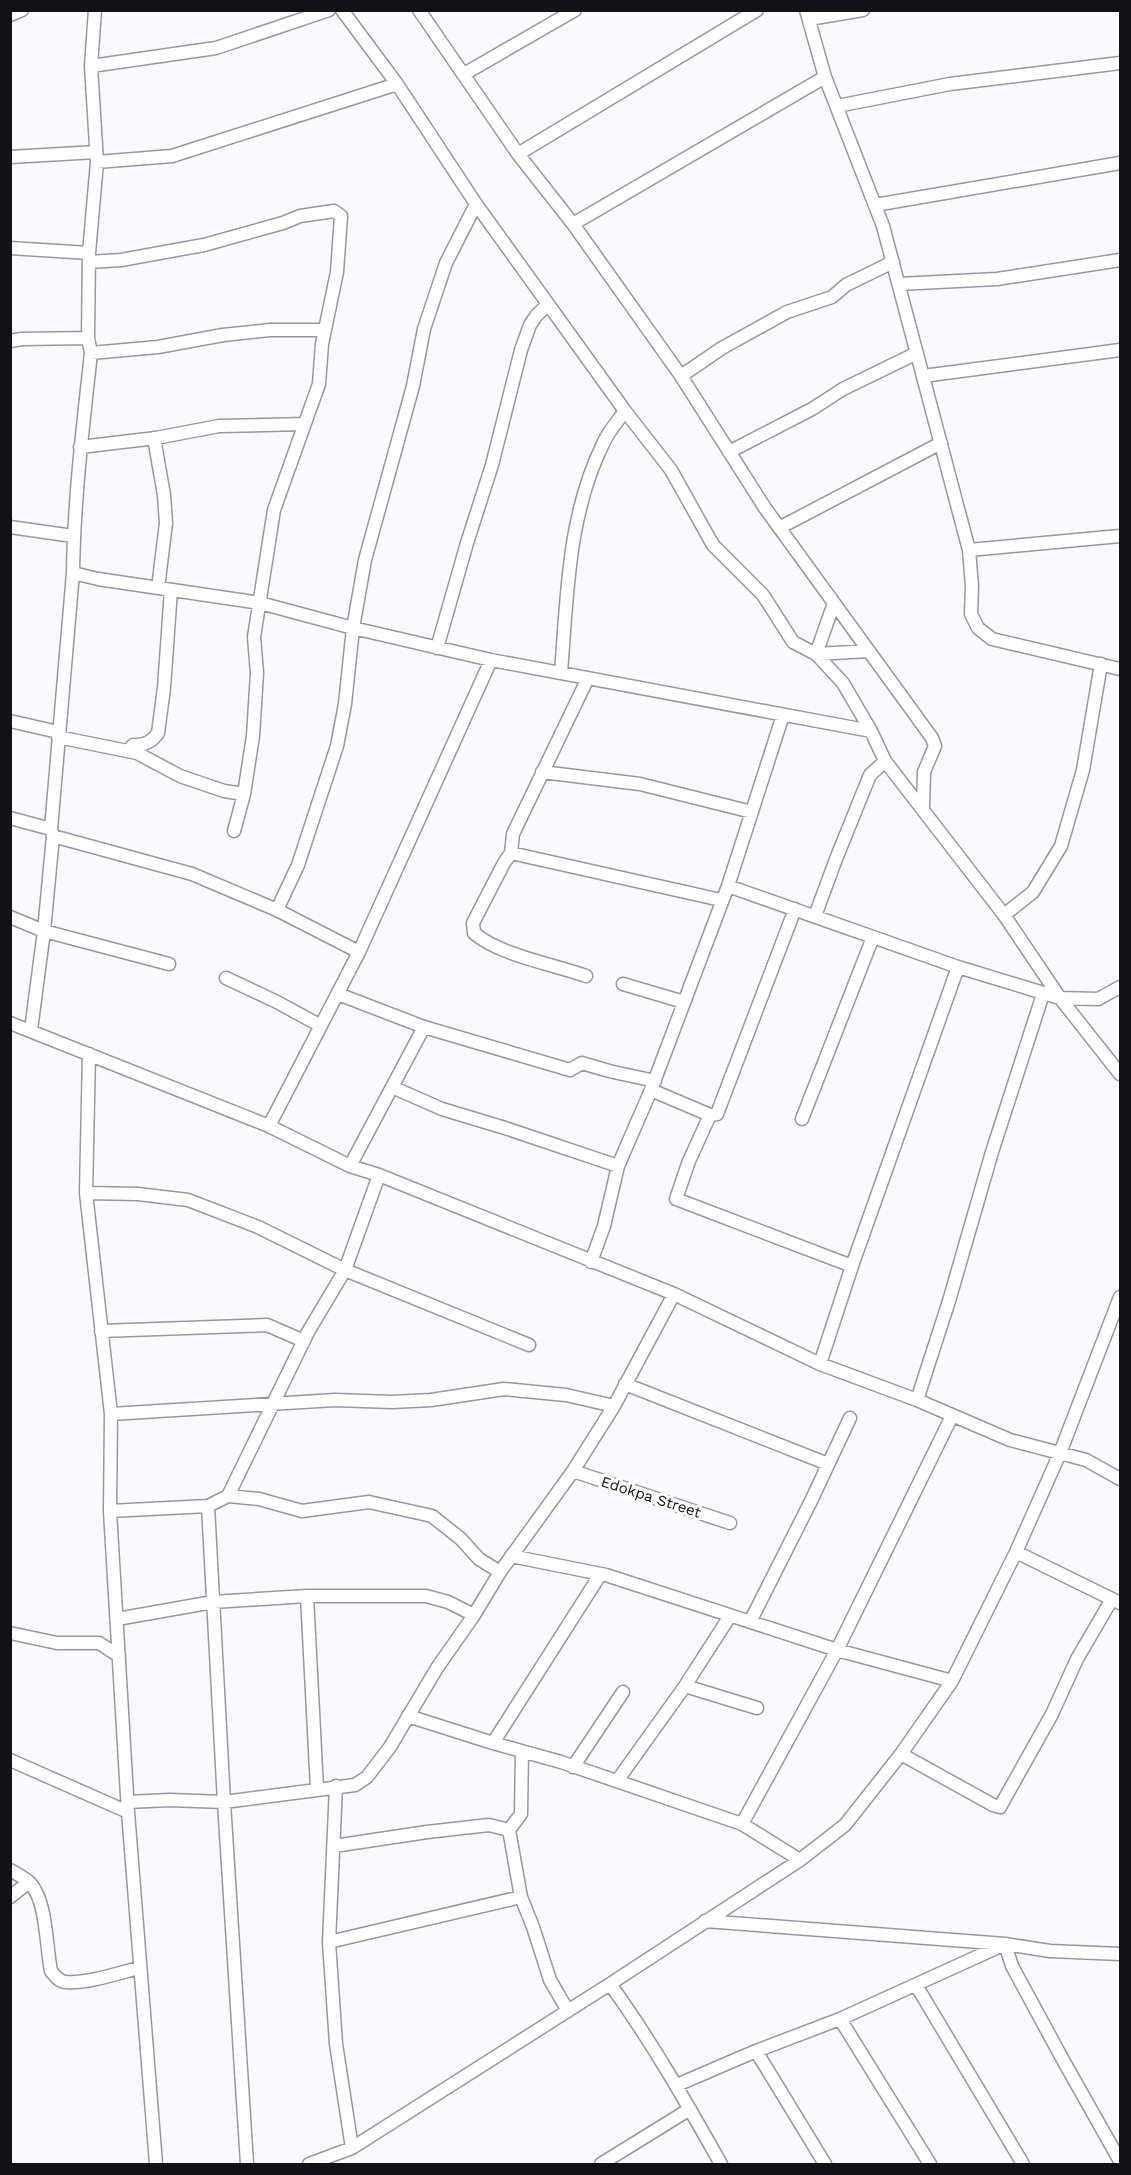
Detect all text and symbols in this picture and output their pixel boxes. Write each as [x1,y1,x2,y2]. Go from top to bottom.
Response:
street label: Edokpa Street [599,1472,704,1522]

